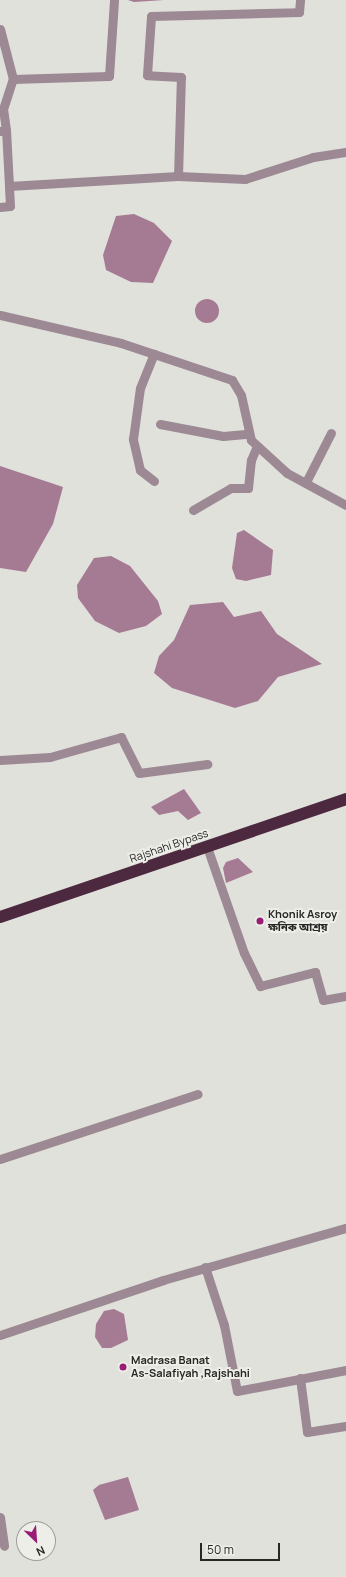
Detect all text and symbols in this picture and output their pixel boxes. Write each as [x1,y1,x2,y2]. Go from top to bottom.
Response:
street label: Rajshahi Bypass [128,826,210,866]
place label: Khonik Asroy ক্ষনিক আশ্রয় [268,908,337,934]
marker: Khonik Asroy ক্ষনিক আশ্রয় [255,916,265,926]
place label: Madrasa Banat As-Salafiyah ,Rajshahi [131,1354,250,1380]
marker: Madrasa Banat As-Salafiyah ,Rajshahi [118,1362,128,1372]
north arrow [16,1521,56,1561]
scale bar [202,1535,282,1561]
text: 50 m [207,1541,234,1558]
text: N [34,1543,48,1560]

